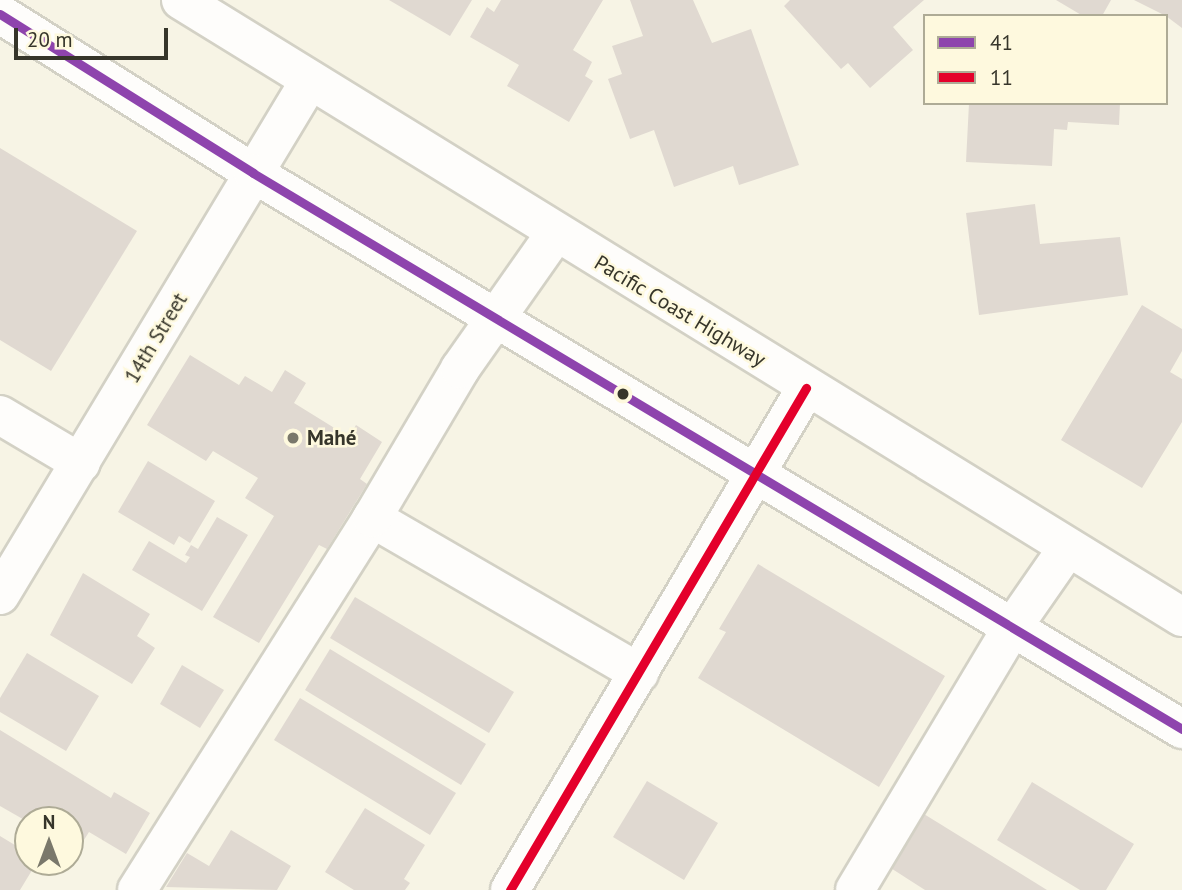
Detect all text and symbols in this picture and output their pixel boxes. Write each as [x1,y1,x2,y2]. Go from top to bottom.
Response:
scale bar [18,14,172,58]
legend [923,14,1168,105]
text: 20 m [27,26,73,53]
text: 41 [990,29,1013,56]
text: 11 [990,64,1013,91]
street label: Pacific Coast Highway [590,250,770,372]
street label: 14th Street [119,288,193,388]
unlabelled marker [616,387,630,401]
place label: Mahé [307,425,356,451]
marker: Mahé [285,430,301,446]
north arrow [14,806,84,876]
text: N [43,810,55,834]

